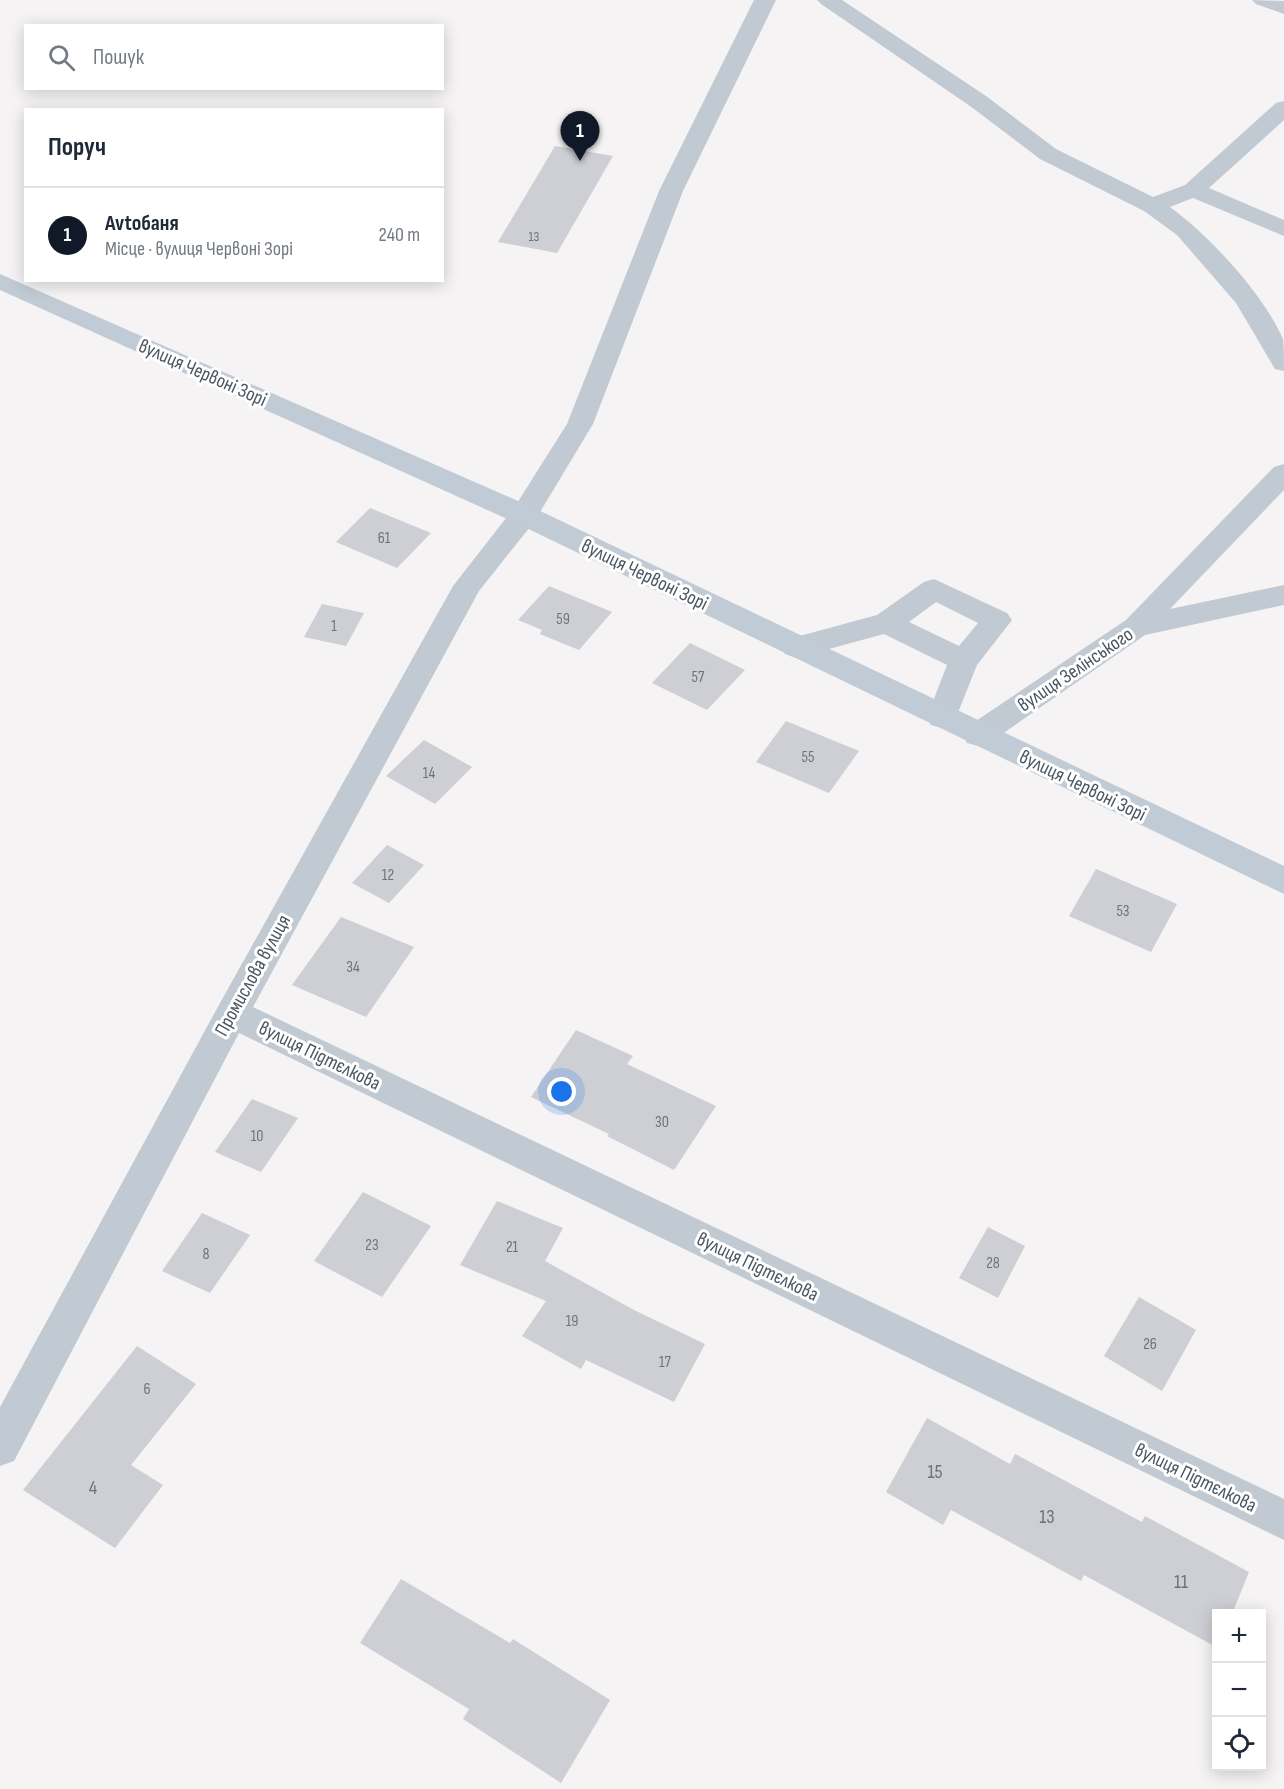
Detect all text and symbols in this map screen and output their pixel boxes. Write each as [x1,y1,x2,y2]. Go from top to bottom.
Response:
search box [24,24,444,90]
icon: search [45,41,78,74]
text: Пошук [93,44,144,71]
pin: 1 [560,112,600,161]
text: Поруч [48,132,106,163]
text: Avtoбаня [105,210,179,237]
text: 1 [64,223,71,247]
text: 240 m [379,223,420,247]
house number: 13 [529,228,540,245]
text: Місце · вулиця Червоні Зорі [105,237,293,261]
street label: вулиця Червоні Зорі [135,334,270,412]
house number: 61 [378,529,391,548]
street label: вулиця Червоні Зорі [577,534,712,616]
house number: 59 [556,610,570,629]
house number: 1 [331,617,337,636]
street label: вулиця Зелінського [1013,622,1138,717]
house number: 57 [692,668,705,687]
street label: вулиця Червоні Зорі [1015,745,1150,827]
house number: 55 [802,748,814,767]
house number: 14 [423,764,435,783]
house number: 12 [382,866,394,885]
house number: 53 [1116,902,1130,921]
street label: Промислова вулиця [210,911,296,1040]
house number: 34 [346,958,360,977]
street label: вулиця Підтєлкова [255,1016,384,1096]
your location [547,1077,576,1106]
house number: 30 [655,1113,669,1132]
house number: 10 [251,1127,263,1146]
street label: вулиця Підтєлкова [693,1227,822,1307]
house number: 23 [365,1236,379,1255]
house number: 21 [506,1238,519,1257]
house number: 8 [202,1245,210,1264]
house number: 28 [986,1254,1000,1273]
house number: 19 [566,1312,578,1331]
house number: 26 [1143,1335,1157,1354]
house number: 17 [659,1353,672,1372]
house number: 6 [143,1380,151,1399]
street label: вулиця Підтєлкова [1131,1438,1260,1518]
house number: 15 [927,1460,943,1484]
house number: 4 [89,1476,97,1500]
house number: 13 [1039,1505,1055,1529]
house number: 11 [1174,1570,1188,1594]
map controls [1212,1609,1266,1771]
button: + [1212,1609,1266,1663]
button: − [1212,1663,1266,1717]
button: locate [1212,1717,1266,1771]

